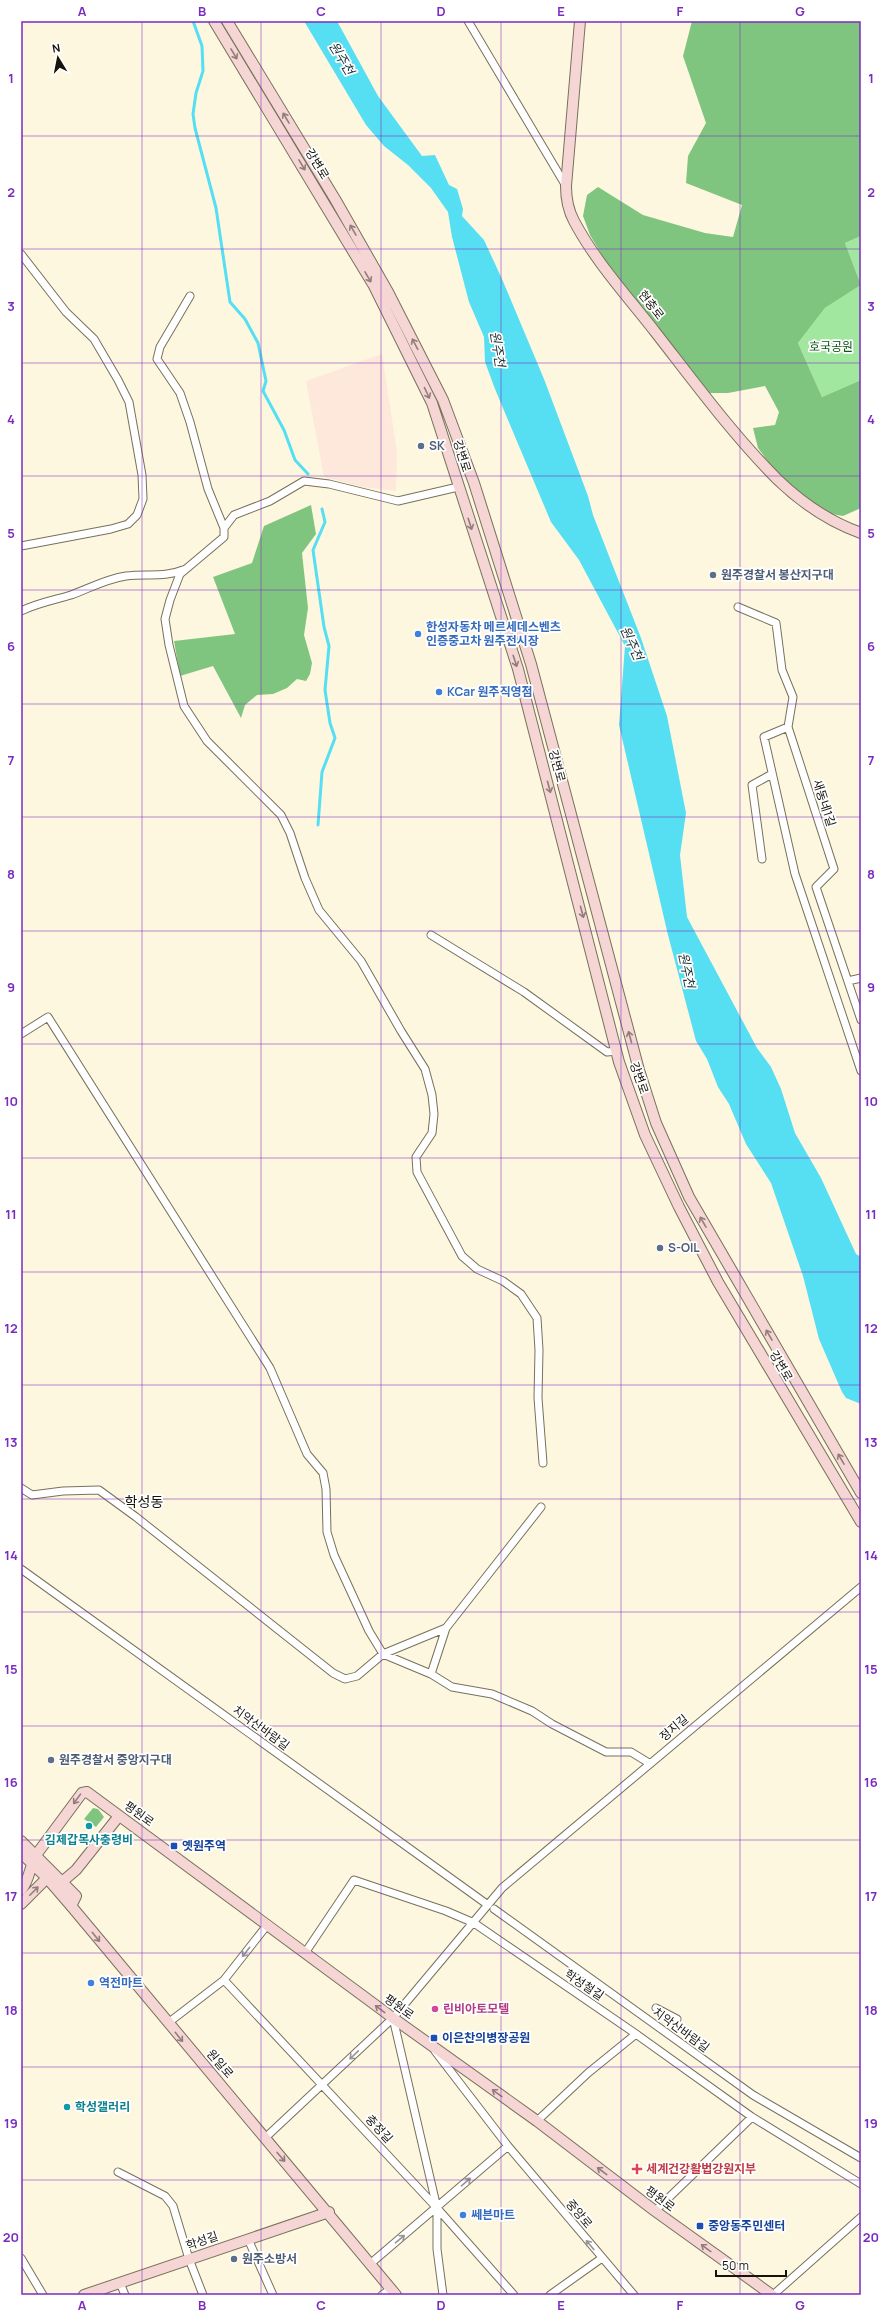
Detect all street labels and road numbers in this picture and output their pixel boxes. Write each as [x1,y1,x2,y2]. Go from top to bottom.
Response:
street label: 강변로 [302,145,333,182]
street label: 현충로 [634,286,668,323]
street label: 강변로 [450,438,475,474]
street label: 강변로 [545,748,570,784]
street label: 새동네1길 [809,777,840,829]
street label: 강변로 [626,1059,653,1096]
street label: 강변로 [766,1347,797,1384]
street label: 치악산바람길 [229,1701,293,1754]
street label: 정지길 [656,1710,692,1745]
street label: 평원로 [121,1797,158,1830]
street label: 학성철길 [561,1965,607,2004]
street label: 평원로 [381,1990,418,2023]
street label: 치악산바람길 [649,2003,713,2056]
street label: 원일로 [203,2046,238,2082]
street label: 충정길 [362,2111,397,2147]
street label: 평원로 [642,2182,679,2215]
street label: 중앙로 [562,2196,597,2232]
street label: 학성길 [183,2227,220,2254]

